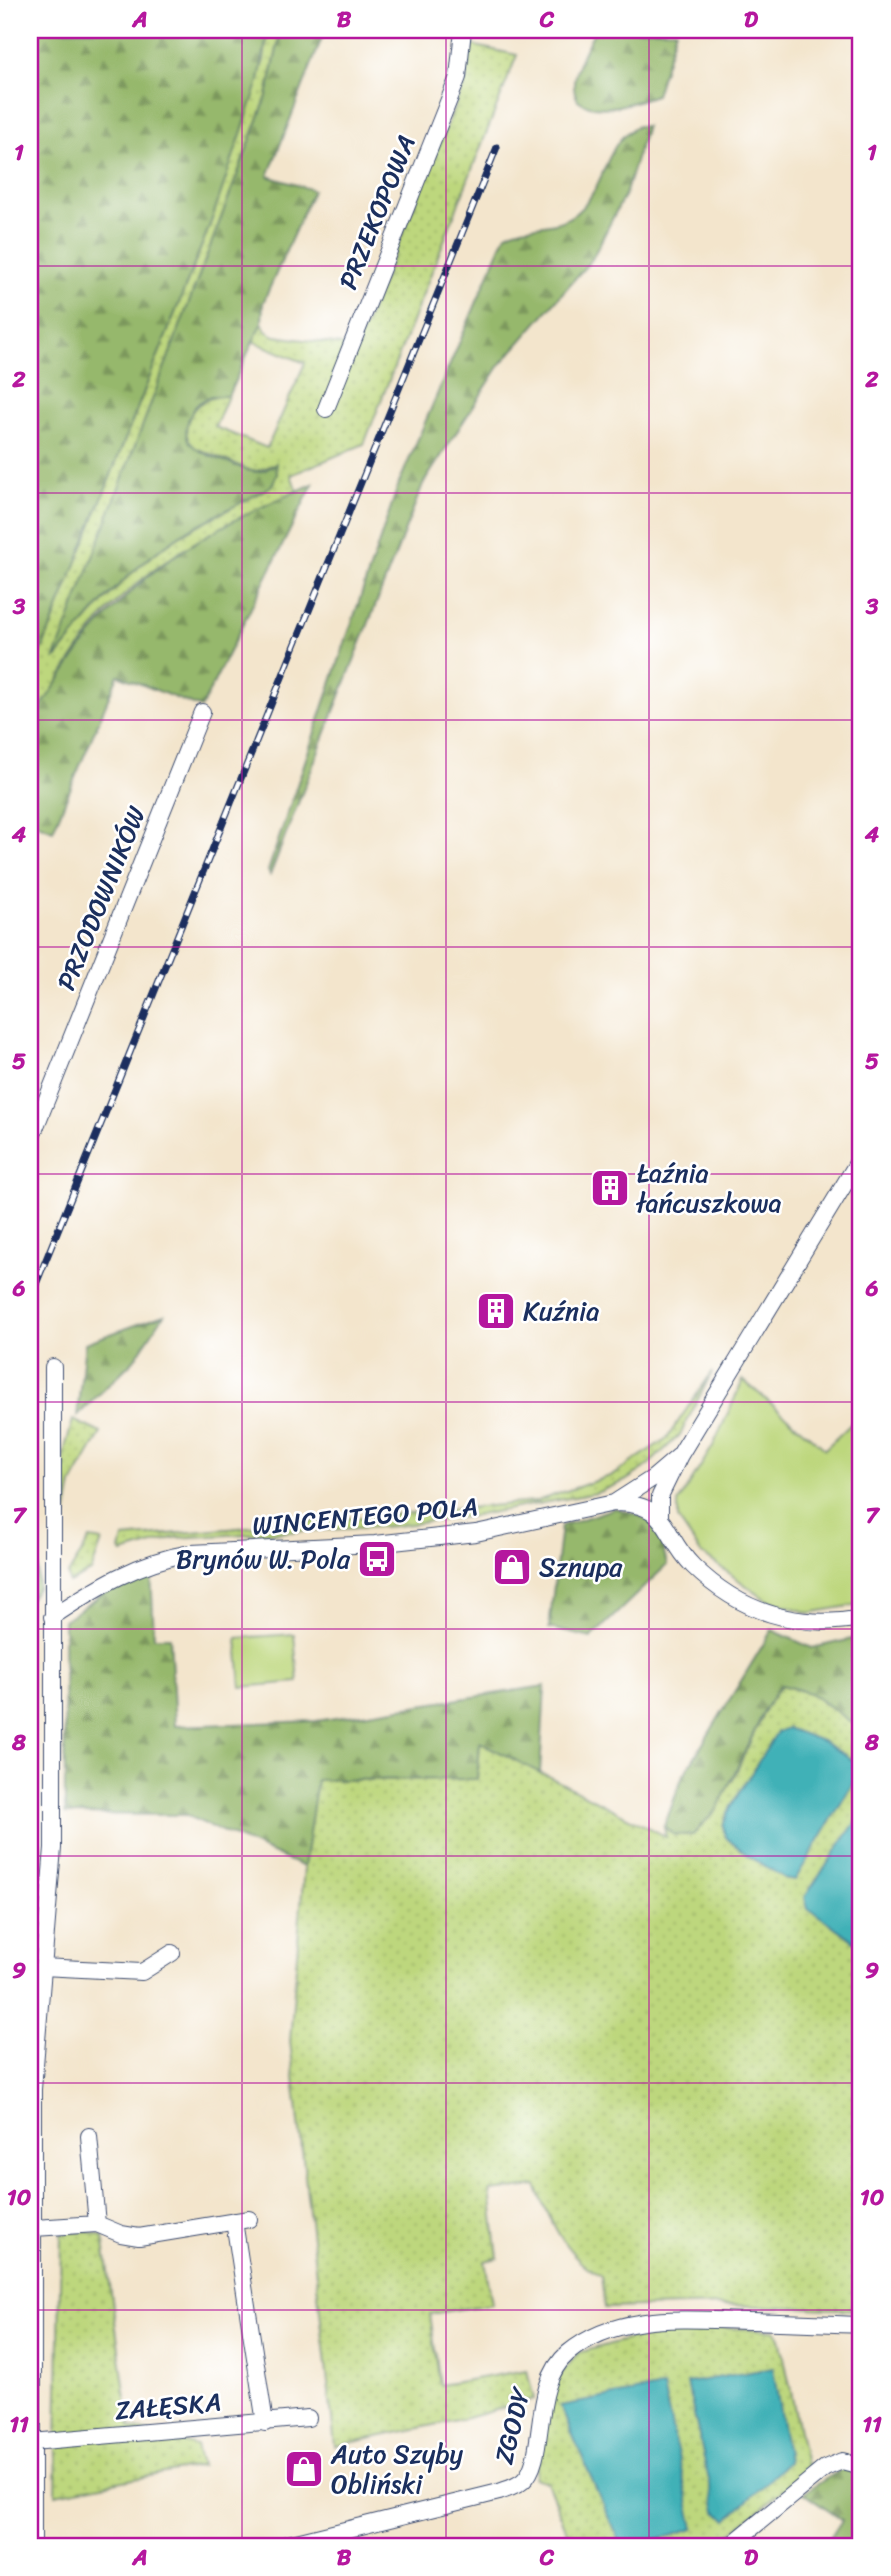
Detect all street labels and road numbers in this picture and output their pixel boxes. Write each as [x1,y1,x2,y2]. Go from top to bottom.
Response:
street label: PRZEKOPOWA [325,128,429,296]
street label: PRZODOWNIKÓW [43,798,159,997]
street label: WINCENTEGO POLA [250,1483,480,1549]
street label: ZAŁĘSKA [113,2378,223,2434]
street label: ZGODY [480,2381,544,2469]

